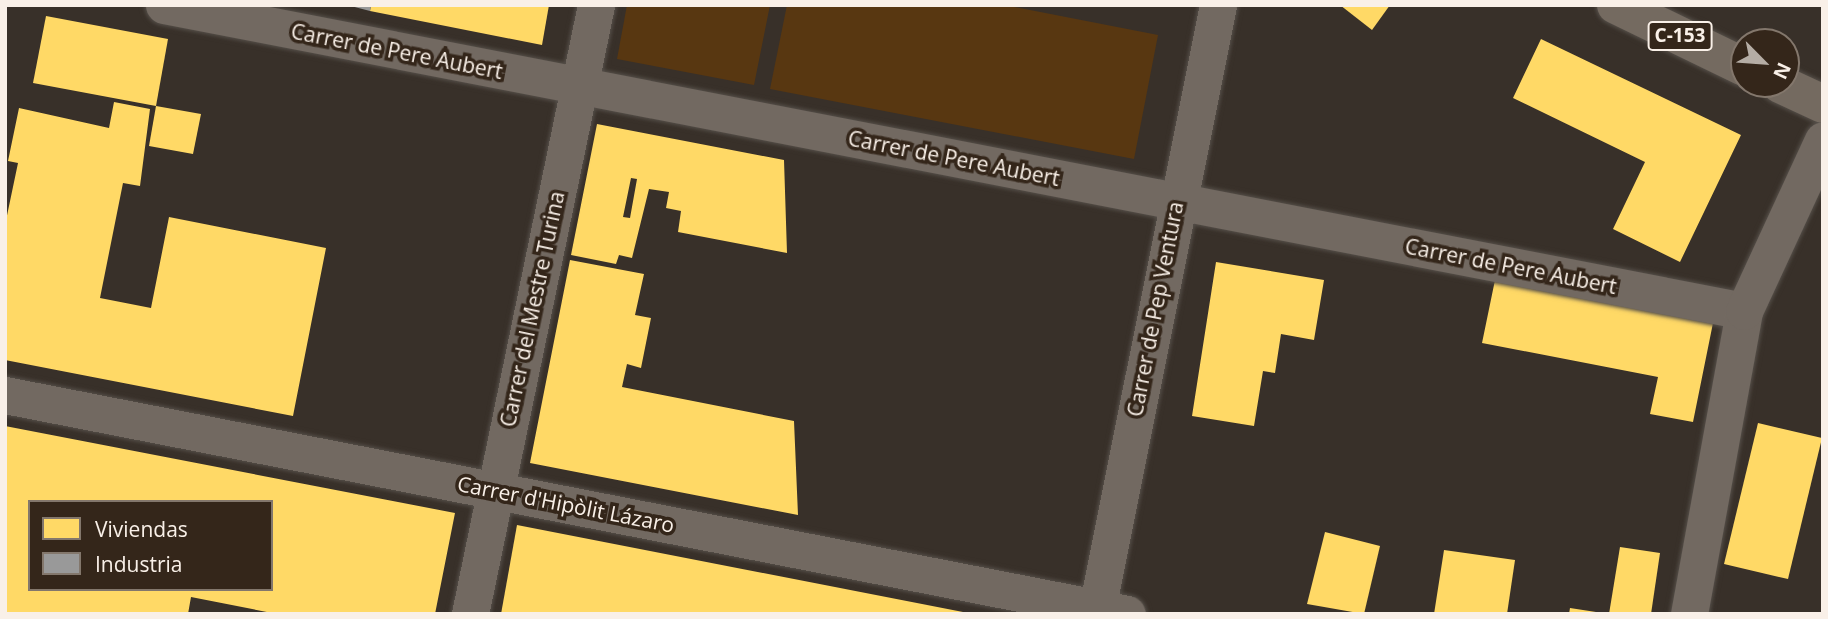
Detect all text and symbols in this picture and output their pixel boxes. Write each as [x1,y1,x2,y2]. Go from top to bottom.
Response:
street label: Carrer de Pere Aubert [289,18,505,84]
road number: C-153 [1647,20,1713,52]
north arrow [1730,28,1800,98]
text: N [1767,59,1797,84]
street label: Carrer de Pere Aubert [846,125,1062,191]
street label: Carrer del Mestre Turina [495,189,569,429]
street label: Carrer de Pep Ventura [1122,199,1188,419]
street label: Carrer de Pere Aubert [1403,233,1619,299]
street label: Carrer d'Hipòlit Lázaro [455,471,677,537]
legend [28,500,273,591]
text: Viviendas [95,515,188,543]
text: Industria [95,550,183,578]

